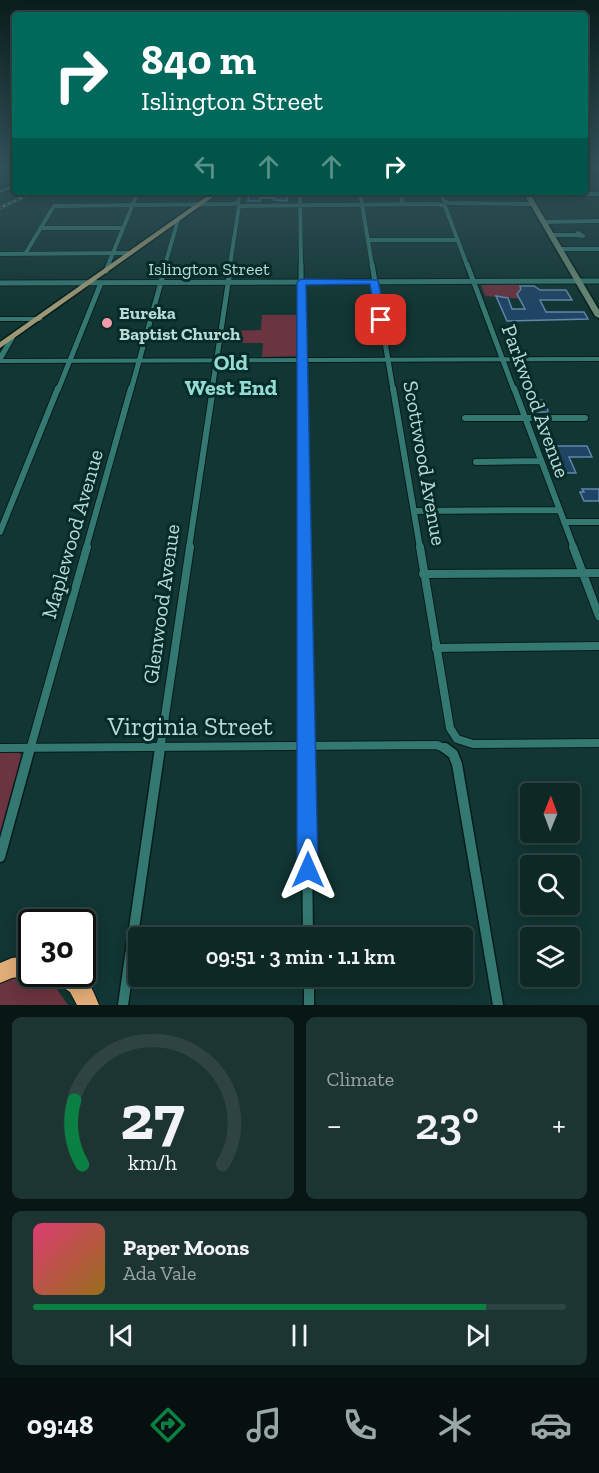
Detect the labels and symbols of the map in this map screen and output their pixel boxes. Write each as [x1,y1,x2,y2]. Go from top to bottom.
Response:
street label: Islington Street [148,258,270,280]
pin [355,294,406,345]
place label: Eureka Baptist Church [119,302,241,345]
marker: Eureka Baptist Church [100,316,114,330]
street label: Parkwood Avenue [497,321,575,481]
district label: Old West End [185,349,278,401]
street label: Scottwood Avenue [398,379,452,547]
street label: Maplewood Avenue [36,446,108,621]
street label: Glenwood Avenue [137,522,185,686]
street label: Virginia Street [106,710,273,742]
north arrow [520,783,580,843]
position arrow [276,838,340,902]
speed limit sign: 30 [18,909,96,987]

